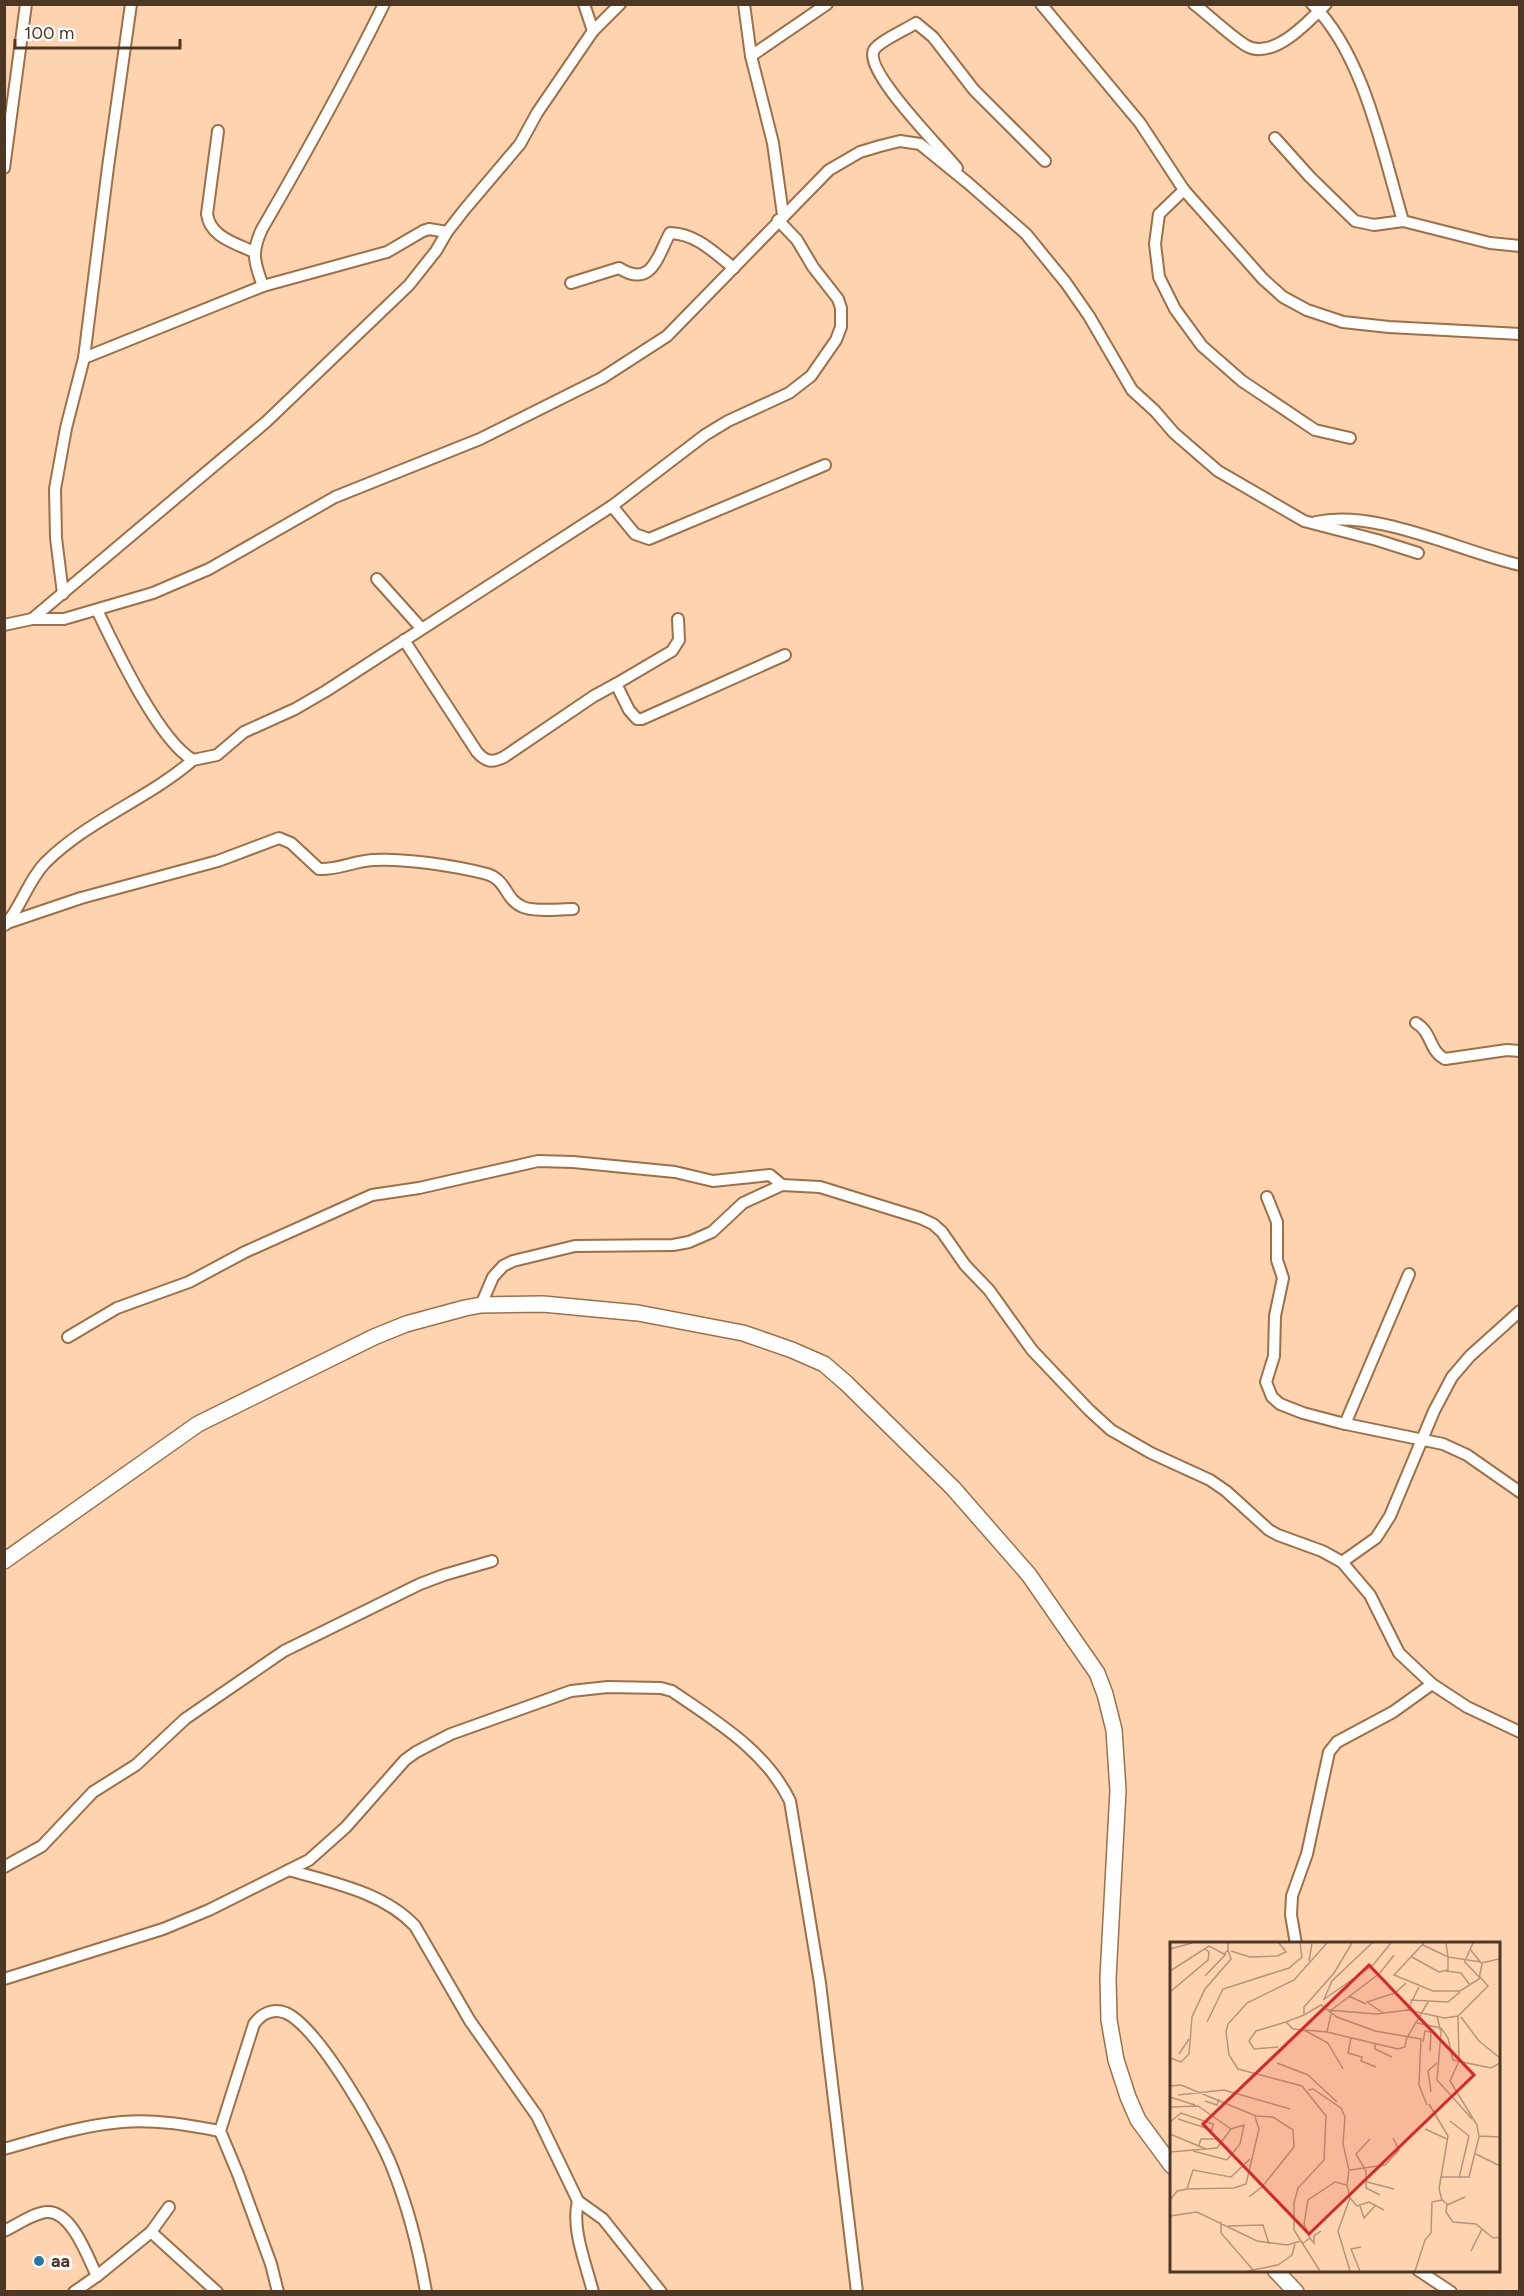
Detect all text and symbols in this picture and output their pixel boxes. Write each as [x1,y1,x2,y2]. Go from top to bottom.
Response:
scale bar [15,12,180,50]
text: 100 m [24,22,74,44]
inset map [1170,1942,1500,2272]
place label: aa [51,2250,70,2272]
marker: aa [32,2254,46,2268]

